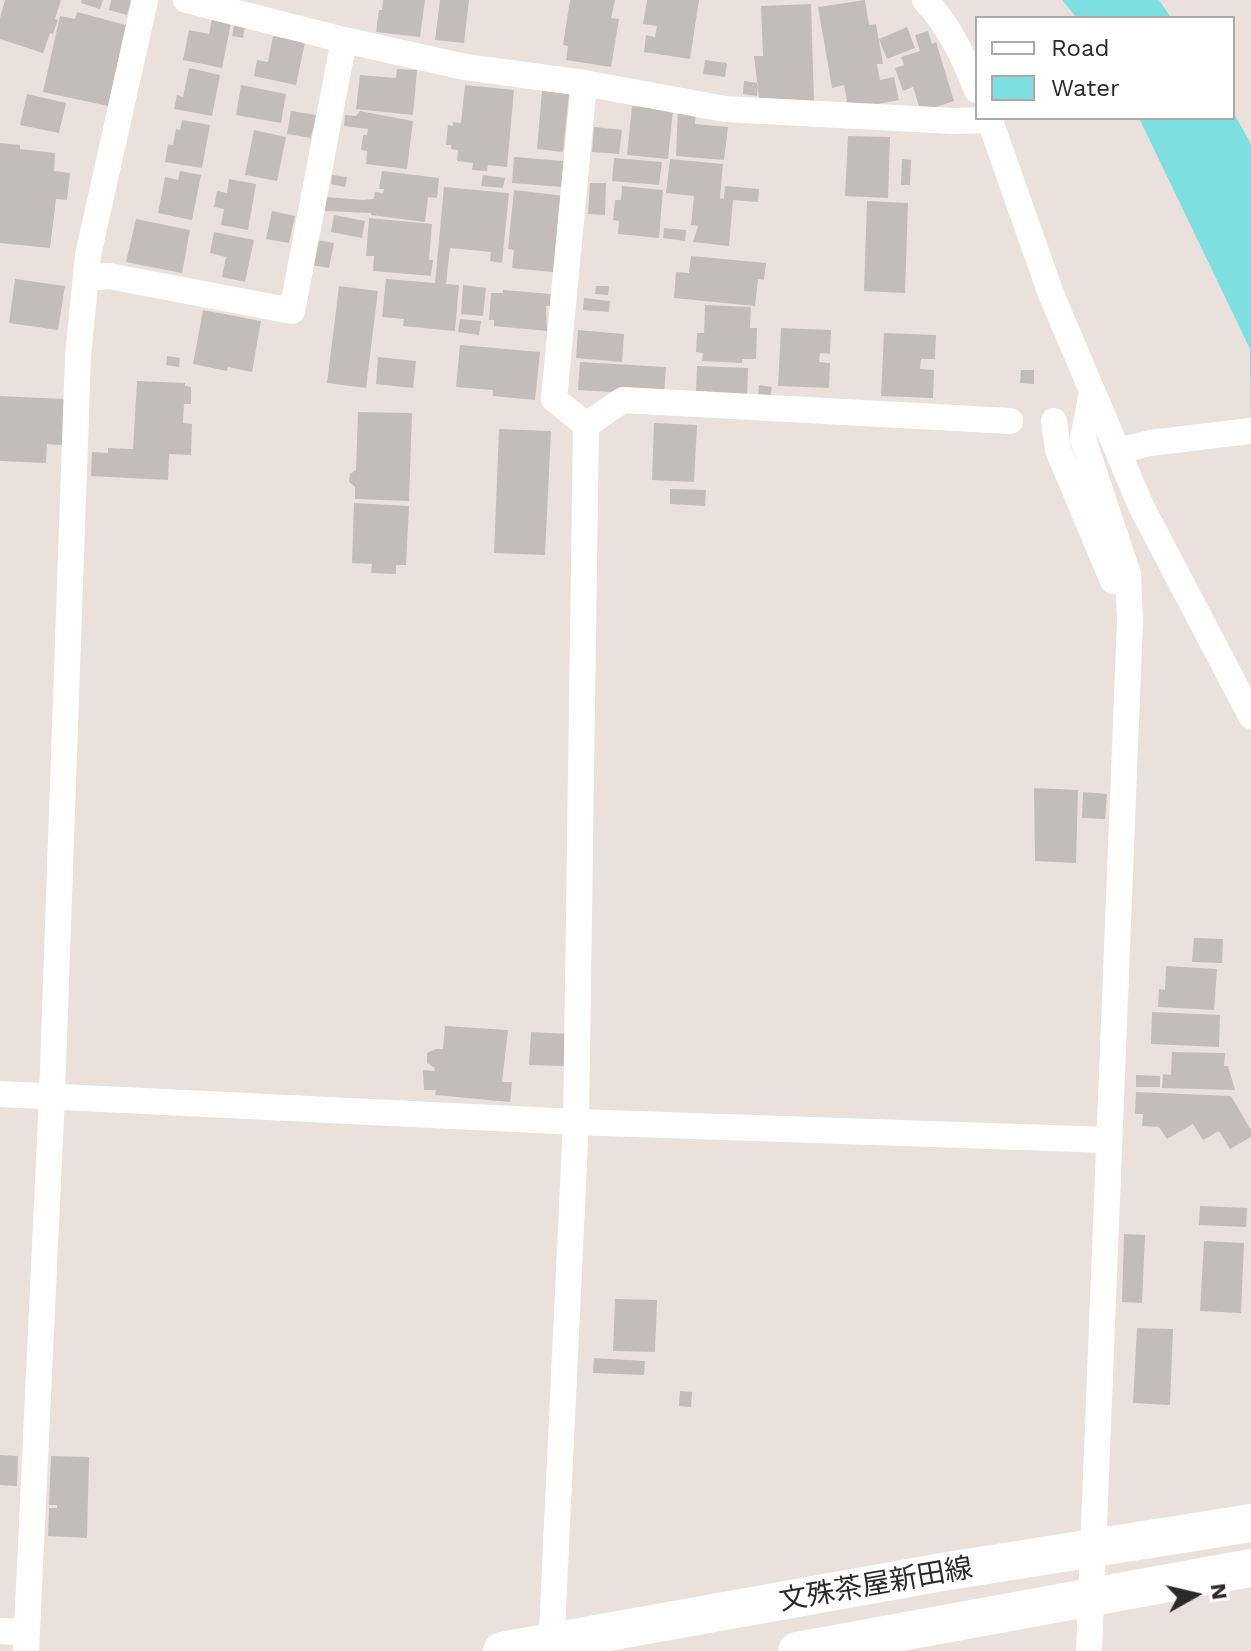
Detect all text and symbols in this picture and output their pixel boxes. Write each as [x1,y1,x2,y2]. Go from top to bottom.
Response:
legend [975,16,1235,120]
text: Road [1051,34,1110,62]
text: Water [1051,74,1120,102]
street label: 文殊茶屋新田線 [777,1551,975,1619]
north arrow [1155,1555,1235,1635]
text: N [1206,1582,1233,1601]

